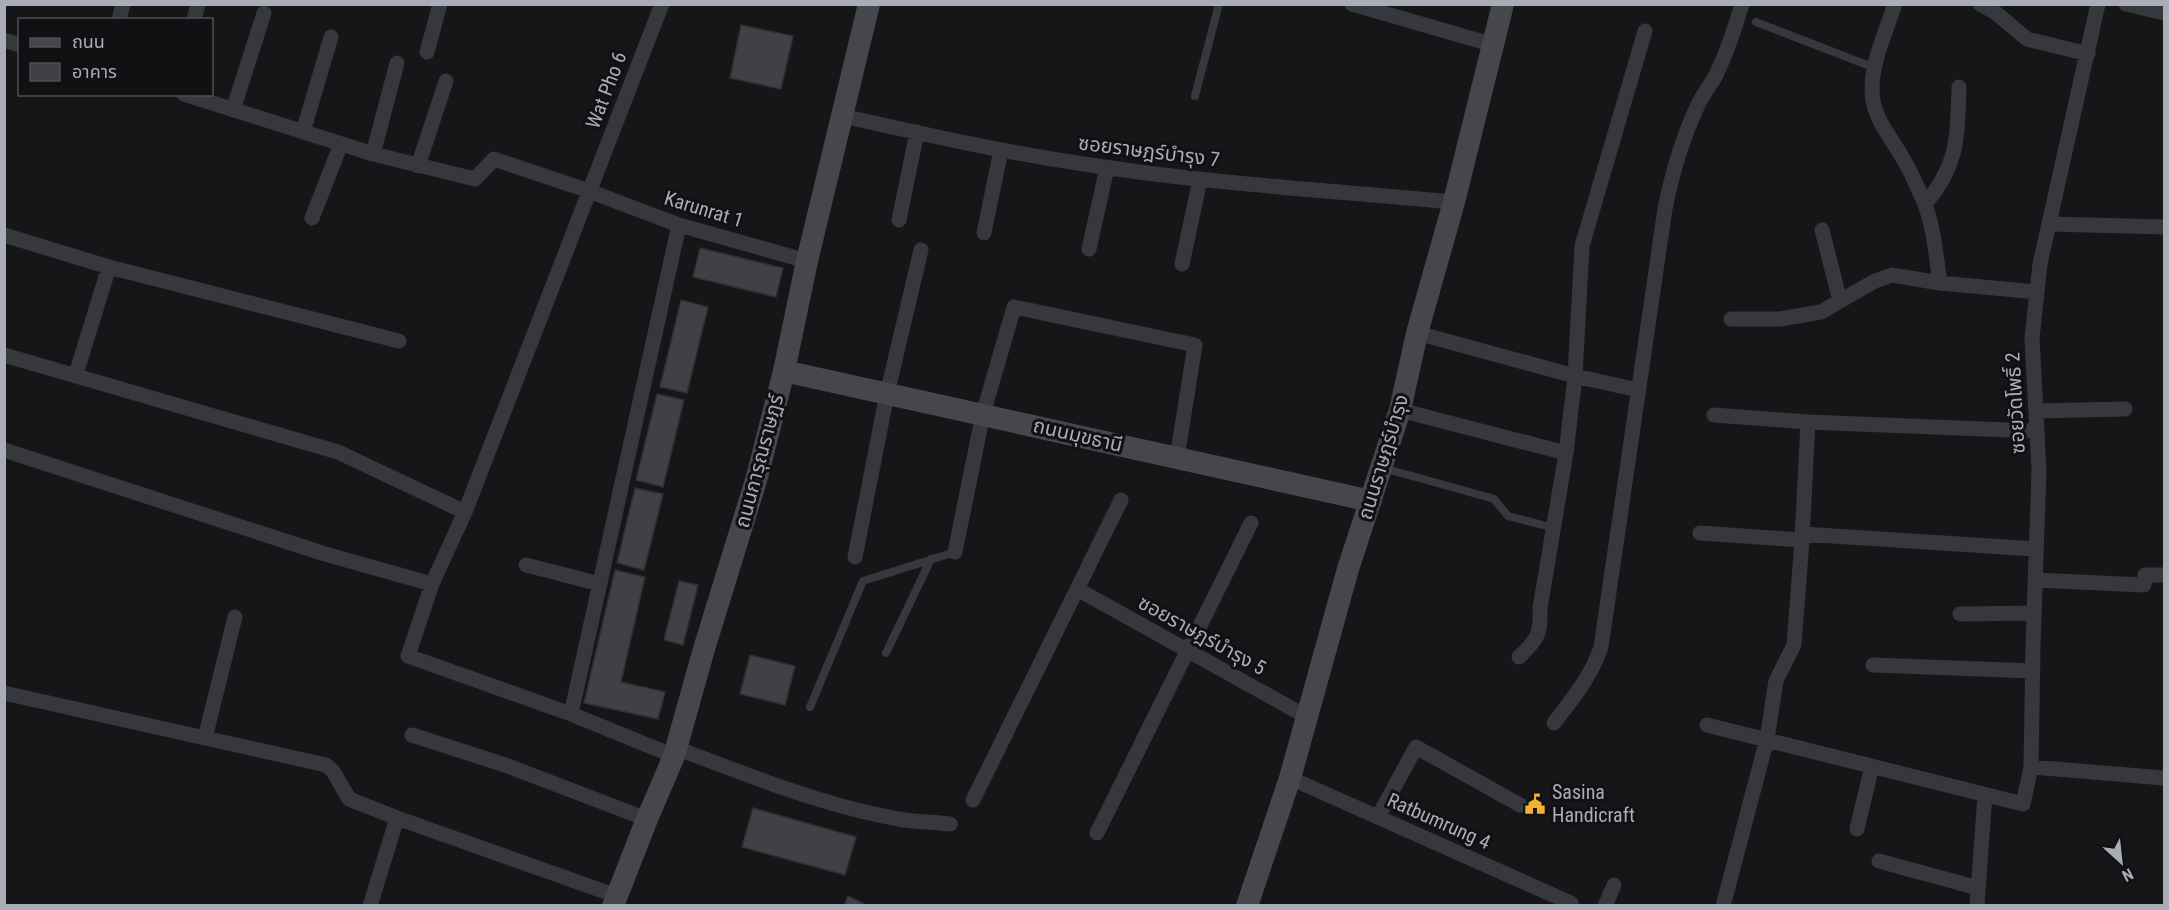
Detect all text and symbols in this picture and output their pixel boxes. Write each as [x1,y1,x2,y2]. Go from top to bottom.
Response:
legend [18,18,213,96]
text: ถนน [72,31,105,52]
street label: Wat Pho 6 [580,48,632,132]
text: อาคาร [72,61,117,82]
street label: ซอยราษฎร์บำรุง 7 [1077,130,1221,172]
street label: Karunrat 1 [661,186,747,232]
street label: ซอยวัดโพธิ์ 2 [2000,351,2030,454]
street label: ถนนการุณราษฏร์ [730,391,789,530]
street label: ถนนราษฎร์บำรุง [1353,391,1413,523]
street label: ถนนมุขธานี [1031,413,1125,457]
street label: ซอยราษฎร์บำรุง 5 [1134,590,1270,680]
place label: Sasina Handicraft [1552,780,1635,827]
street label: Ratbumrung 4 [1384,788,1494,854]
public building icon: Sasina Handicraft [1523,792,1547,816]
north arrow [2091,832,2151,892]
text: N [2119,864,2136,886]

